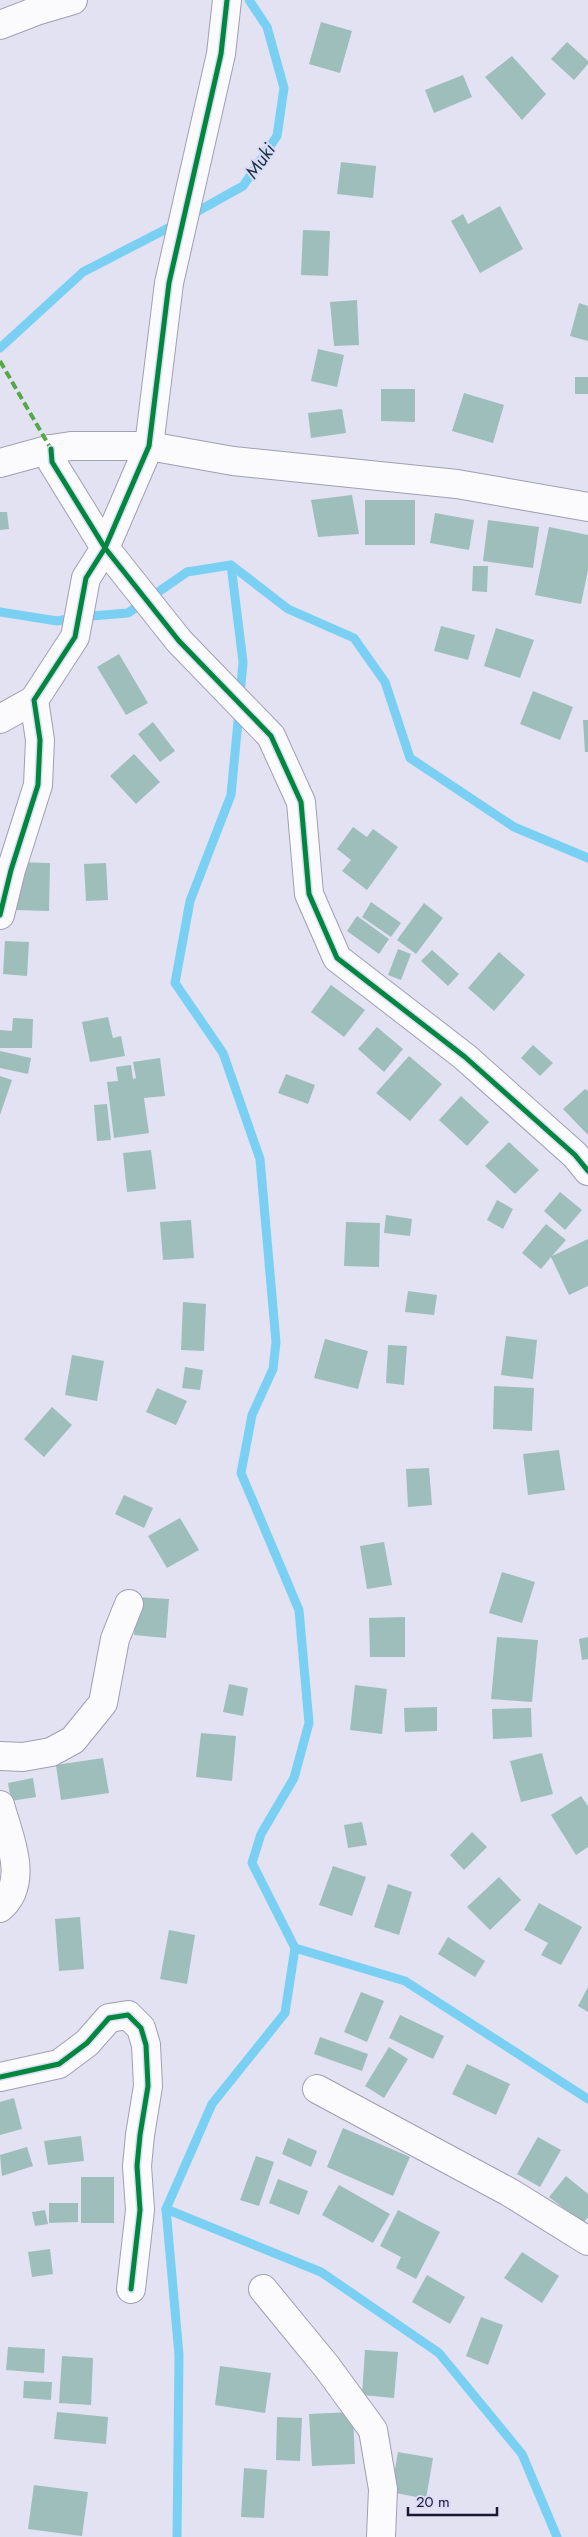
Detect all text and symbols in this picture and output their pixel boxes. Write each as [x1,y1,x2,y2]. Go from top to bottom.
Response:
water label: Muki [238,137,283,184]
scale bar [408,2484,497,2516]
text: 20 m [416,2491,450,2513]

